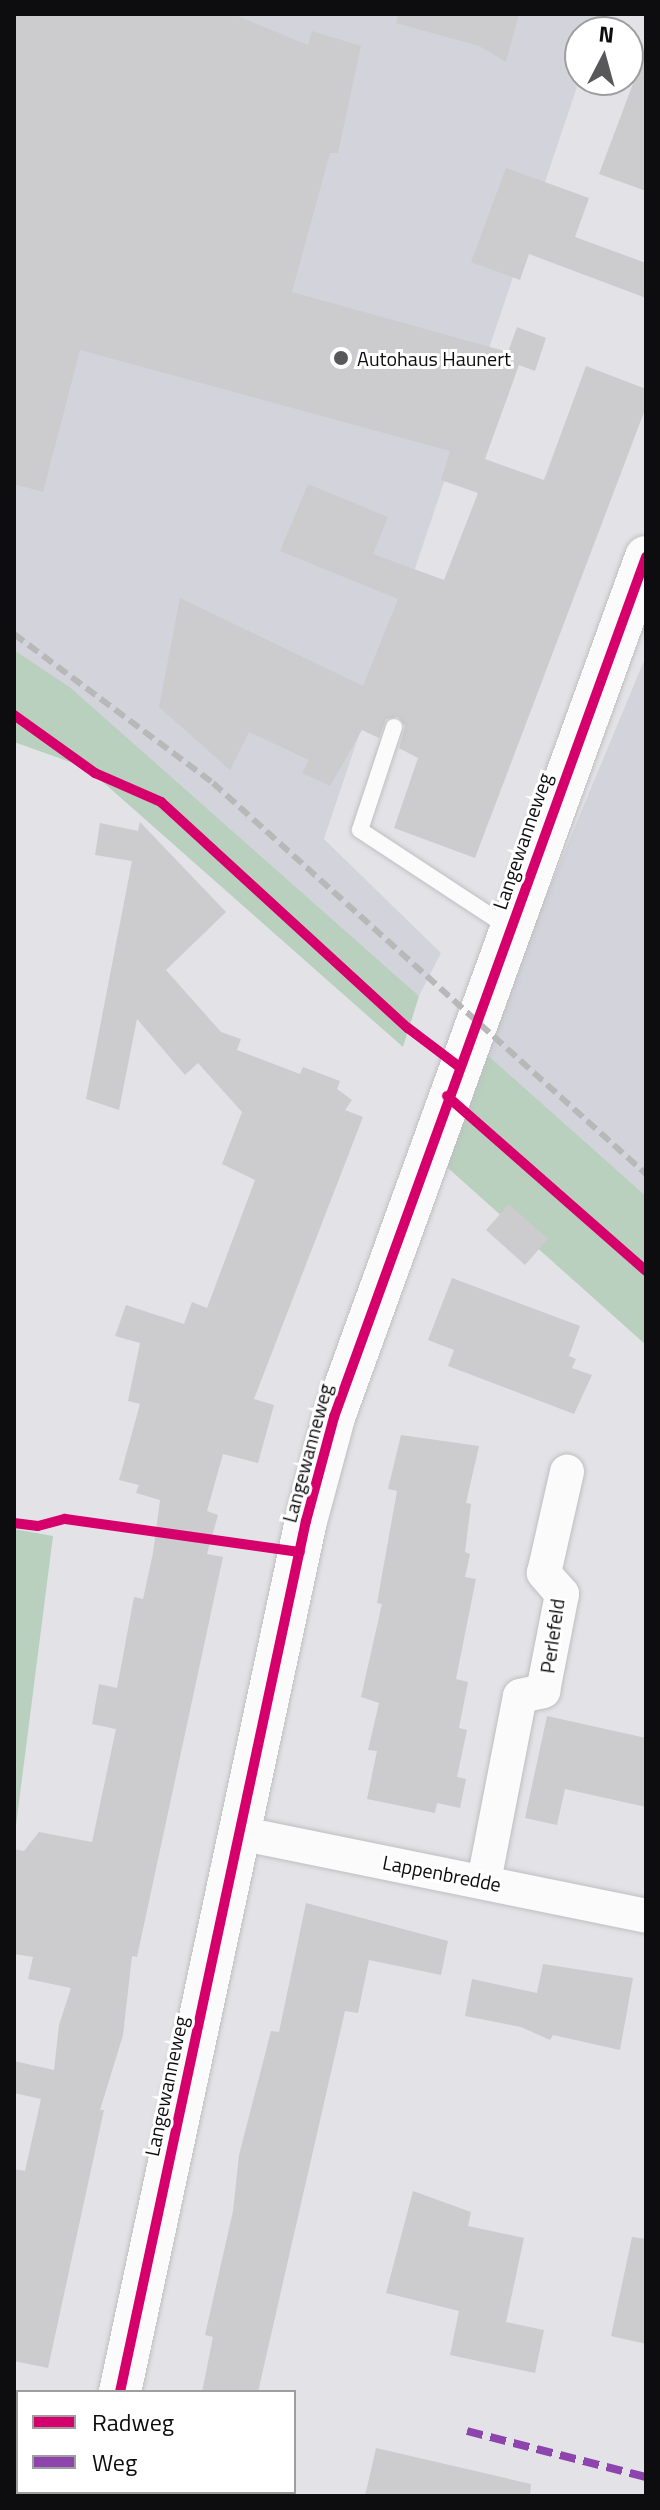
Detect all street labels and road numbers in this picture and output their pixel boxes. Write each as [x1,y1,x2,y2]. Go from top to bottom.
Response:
street label: Langewanneweg [487,770,557,912]
street label: Langewanneweg [277,1381,337,1525]
street label: Perlefeld [535,1597,569,1675]
street label: Lappenbredde [381,1850,503,1896]
street label: Langewanneweg [139,2014,193,2158]

